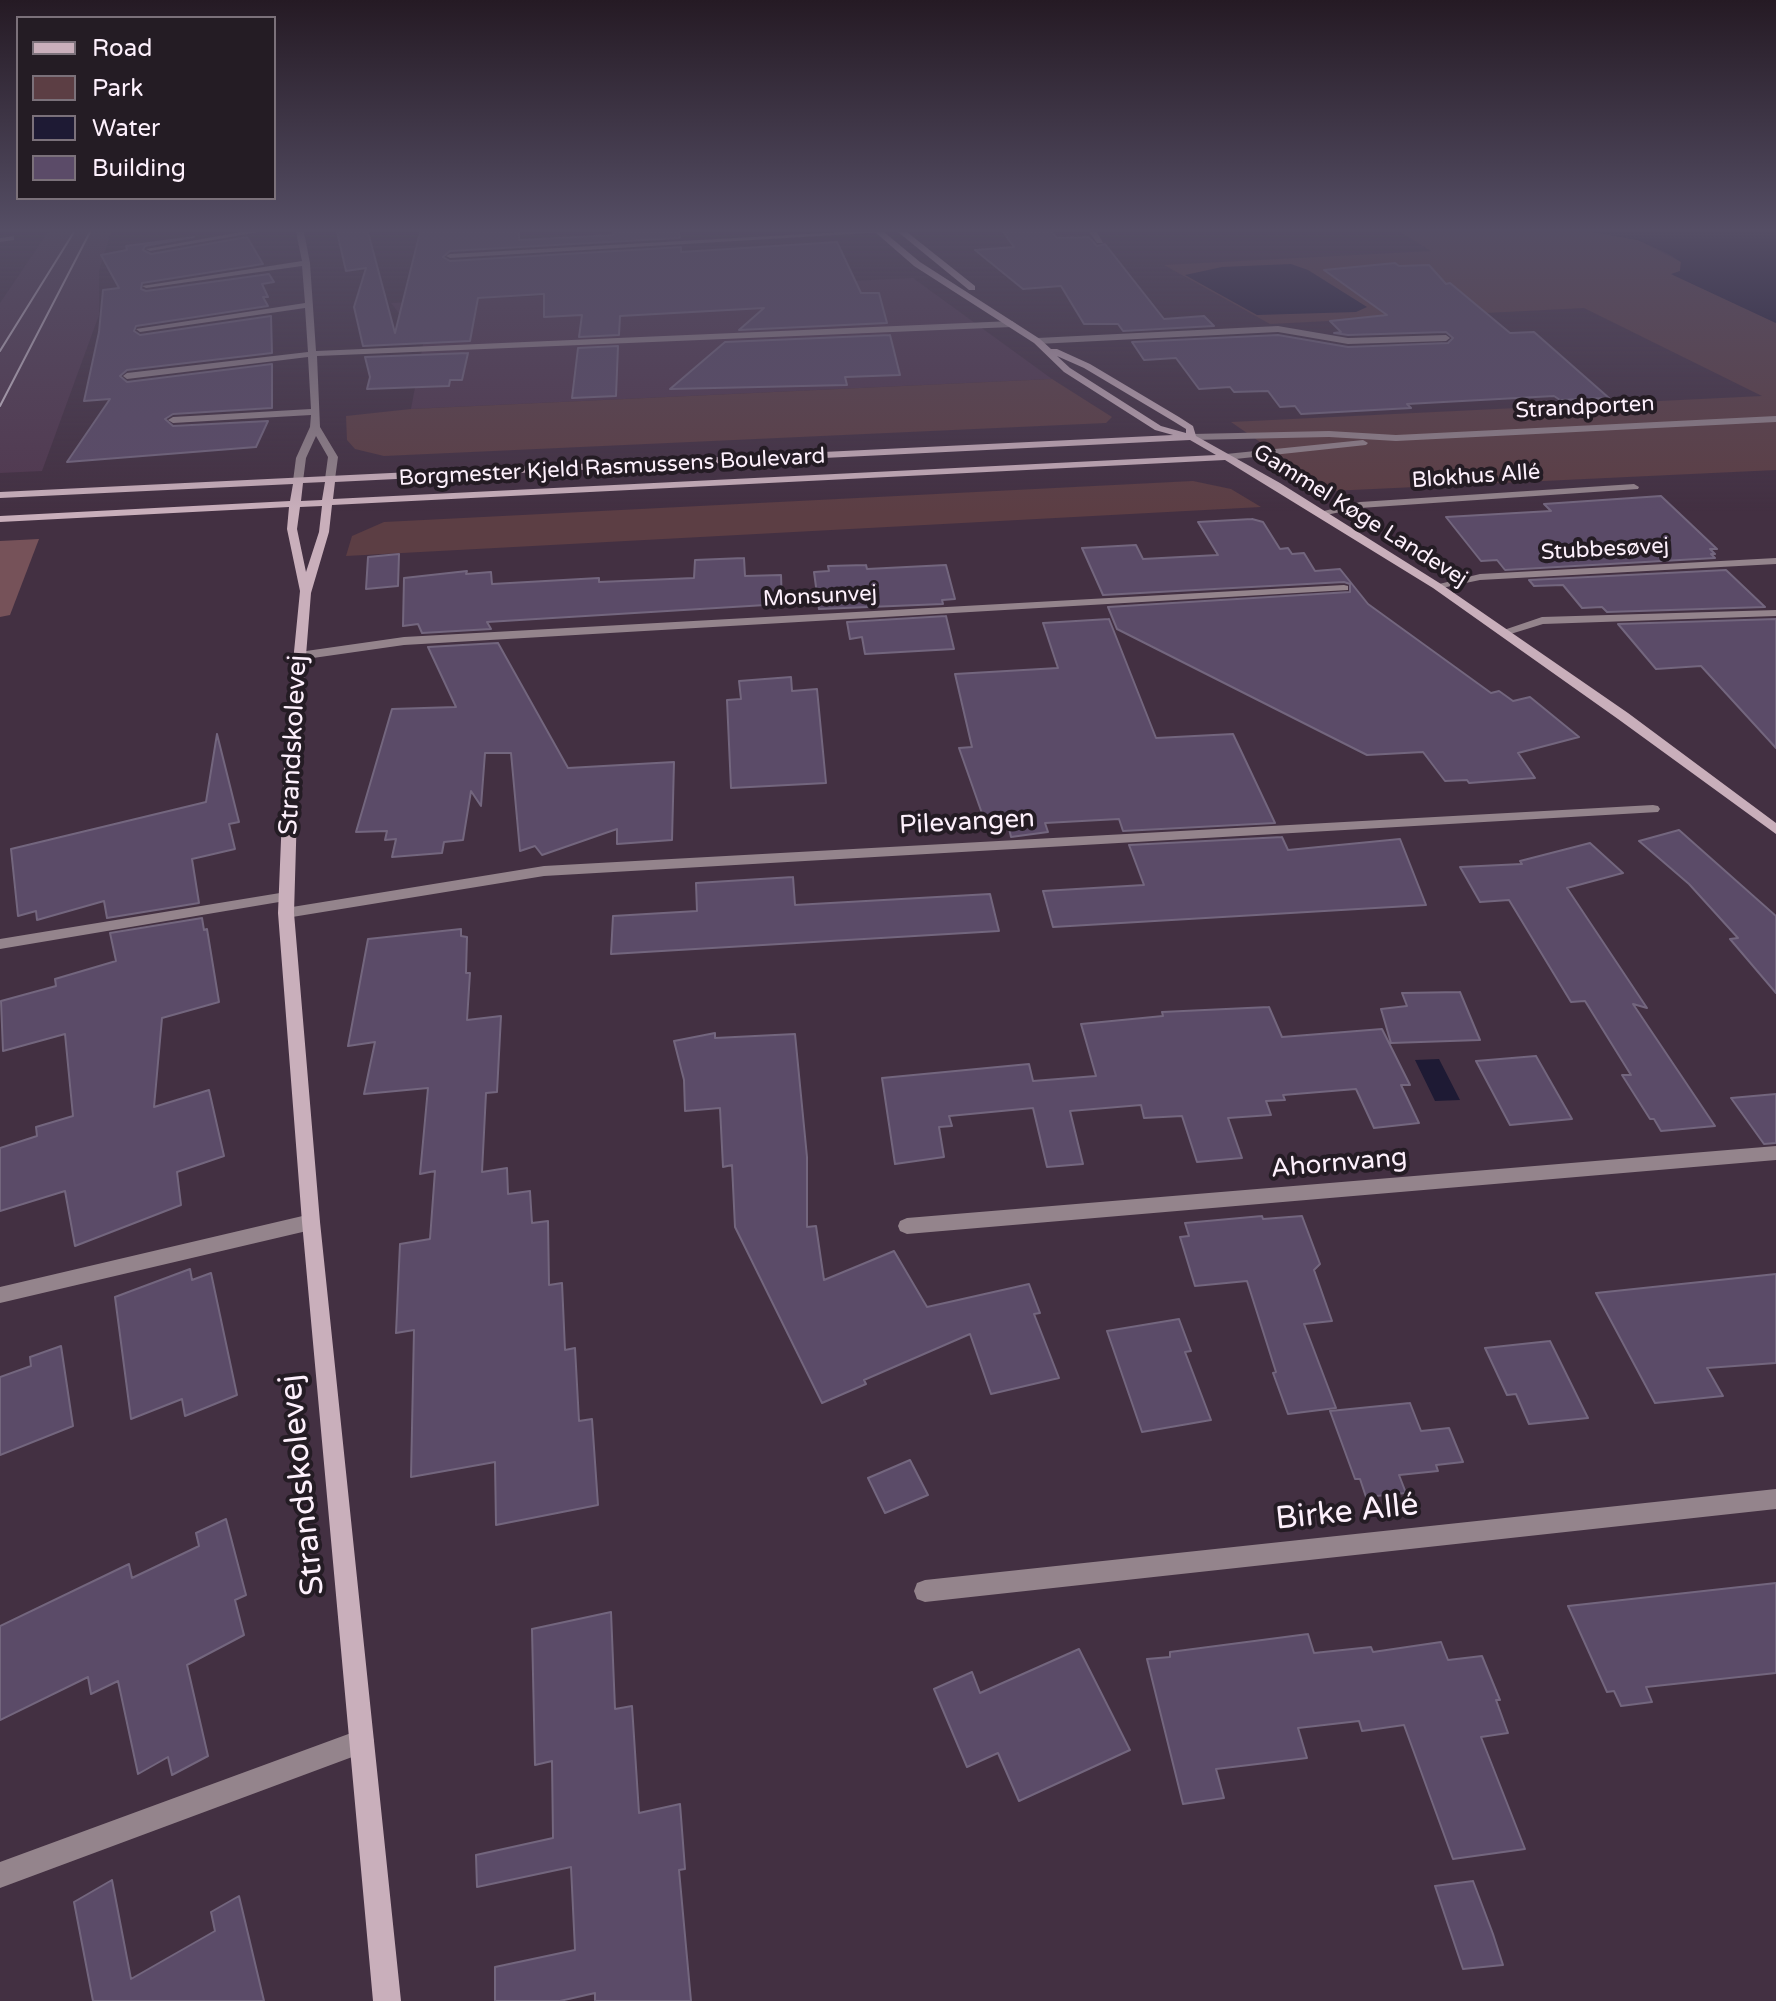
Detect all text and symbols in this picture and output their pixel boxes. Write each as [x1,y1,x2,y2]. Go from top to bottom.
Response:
legend [16,16,276,200]
text: Road [92,34,152,63]
text: Park [92,74,143,103]
text: Water [92,114,160,143]
text: Building [92,154,186,183]
street label: Strandporten [1515,391,1655,425]
street label: Gammel Køge Landevej [1248,439,1472,593]
street label: Borgmester Kjeld Rasmussens Boulevard [398,444,826,492]
street label: Blokhus Allé [1411,459,1541,495]
street label: Stubbesøvej [1540,533,1670,567]
street label: Monsunvej [762,581,878,613]
street label: Strandskolevej [274,654,314,836]
street label: Pilevangen [898,804,1036,842]
street label: Ahornvang [1269,1142,1409,1186]
street label: Strandskolevej [272,1373,334,1597]
street label: Birke Allé [1274,1486,1420,1540]

